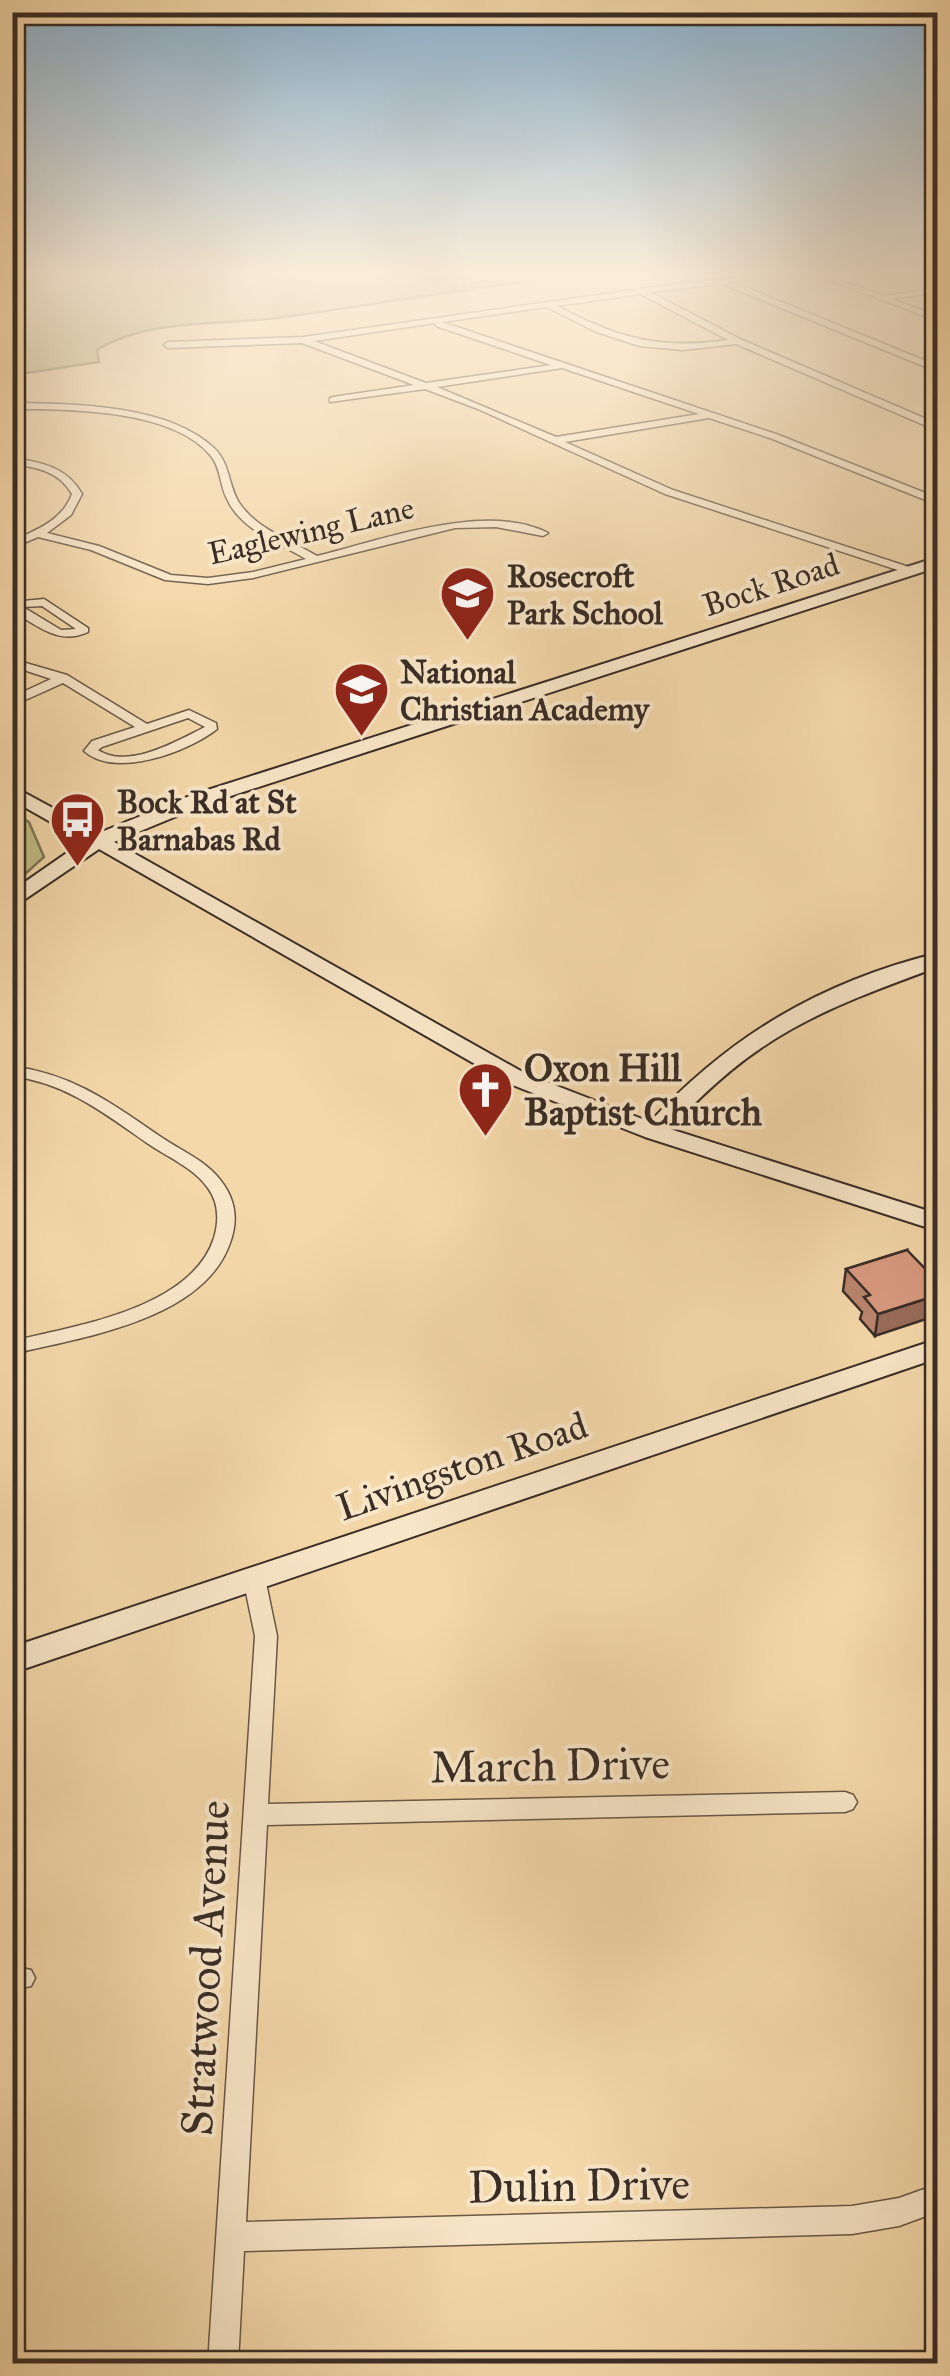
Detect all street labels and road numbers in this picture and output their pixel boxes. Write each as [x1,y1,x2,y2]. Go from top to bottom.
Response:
street label: Eaglewing Lane [204,488,418,574]
street label: Bock Road [698,545,844,625]
street label: Livingston Road [331,1402,593,1530]
street label: March Drive [430,1735,670,1795]
street label: Stratwood Avenue [169,1799,241,2137]
street label: Dulin Drive [467,2156,691,2214]

